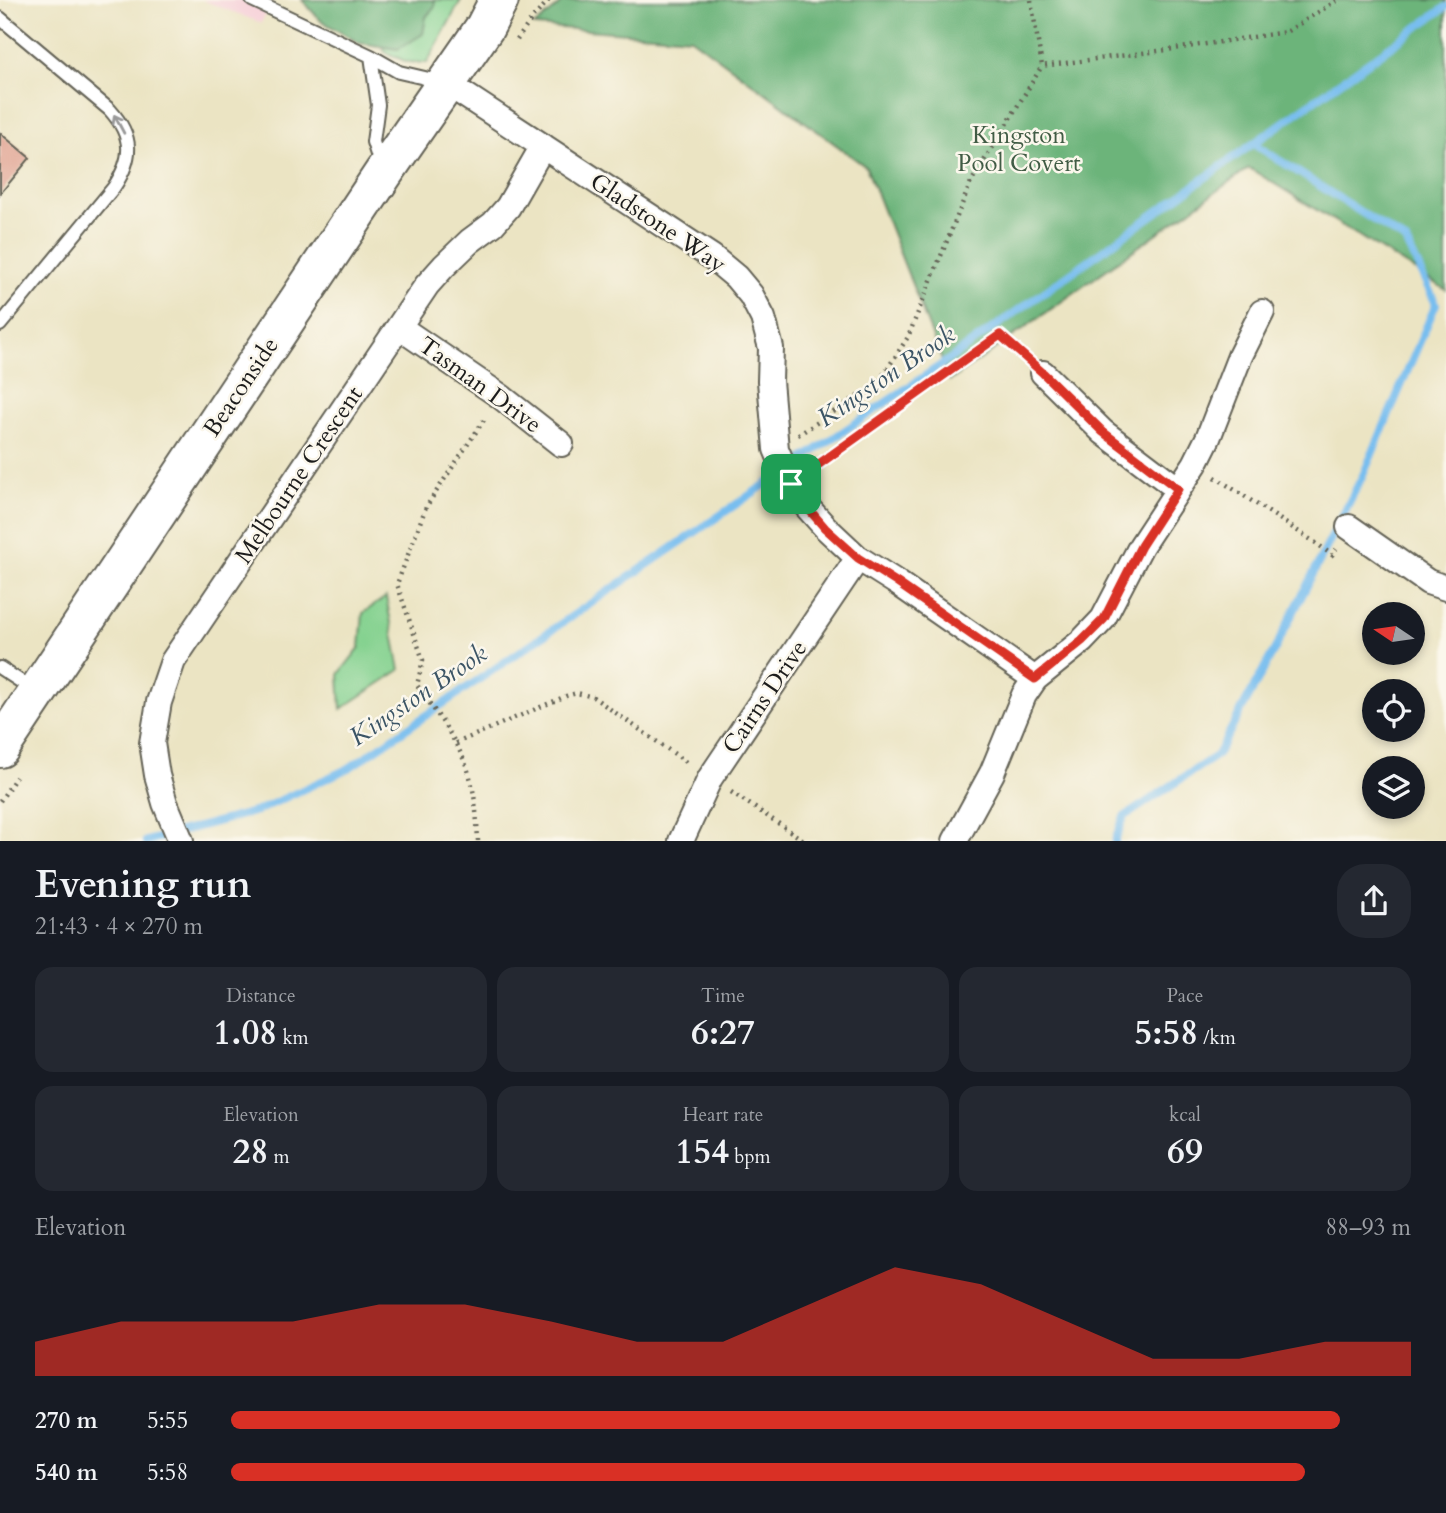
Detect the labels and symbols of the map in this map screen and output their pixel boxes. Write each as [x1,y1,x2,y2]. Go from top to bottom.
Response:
one-way arrow [112,115,126,135]
park label: Kingston Pool Covert [957,119,1081,180]
street label: Gladstone Way [584,165,733,281]
water label: Kingston Brook [810,317,962,435]
street label: Tasman Drive [412,329,548,441]
street label: Beaconside [196,331,286,443]
street label: Melbourne Crescent [227,379,371,570]
pin [761,454,821,514]
north arrow [1362,602,1424,665]
street label: Cairns Drive [715,634,815,760]
water label: Kingston Brook [342,636,494,754]

